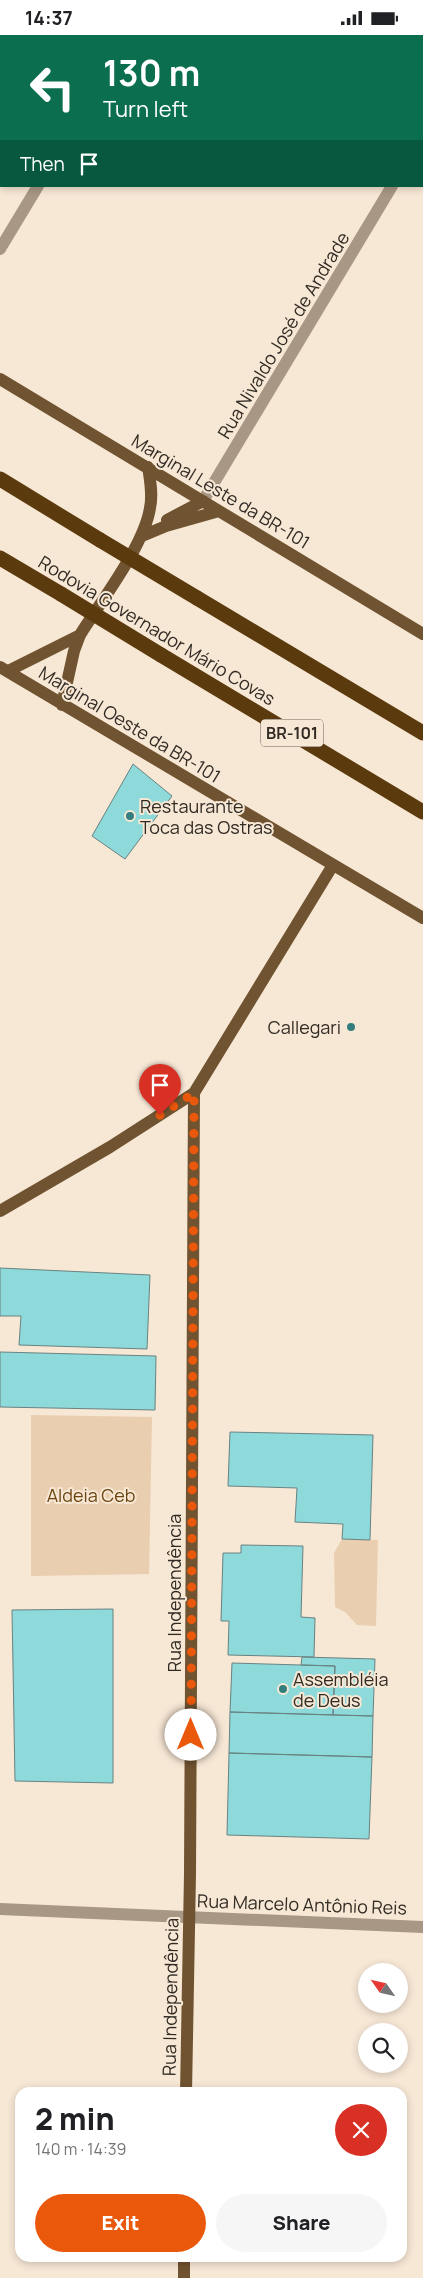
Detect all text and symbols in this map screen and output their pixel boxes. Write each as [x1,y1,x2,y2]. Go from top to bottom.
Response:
text: 14:37 [25,5,73,31]
text: 130 m [103,49,200,97]
icon: left [20,55,85,120]
text: Turn left [103,94,188,124]
icon: arrive [75,150,103,178]
text: Then [20,151,65,177]
street label: Rua Nivaldo José de Andrade [212,227,354,443]
street label: Marginal Leste da BR-101 [127,428,315,554]
street label: Rodovia Governador Mário Covas [34,550,280,710]
street label: Marginal Oeste da BR-101 [35,660,225,788]
road number: BR-101 [261,719,323,746]
place label: Restaurante Toca das Ostras [140,794,272,839]
marker: Restaurante Toca das Ostras [124,810,136,822]
place label: Callegari [268,1015,341,1039]
marker: Callegari [345,1021,357,1033]
pin [139,1064,181,1115]
icon: arrive [146,1071,174,1099]
park label: Aldeia Ceb [47,1483,135,1507]
street label: Rua Independência [162,1514,186,1672]
place label: Assembléia de Deus [293,1667,388,1712]
marker: Assembléia de Deus [277,1683,289,1695]
position arrow [164,1708,216,1760]
street label: Rua Marcelo Antônio Reis [197,1888,407,1920]
street label: Rua Independência [157,1918,183,2076]
north arrow [358,1963,408,2013]
map controls [358,1963,408,2073]
button: search [358,2023,408,2073]
text: 2 min [35,2098,115,2139]
button: close [335,2104,387,2156]
text: 140 m · 14:39 [35,2138,126,2160]
button: Exit [35,2194,206,2252]
button: Share [216,2194,387,2252]

